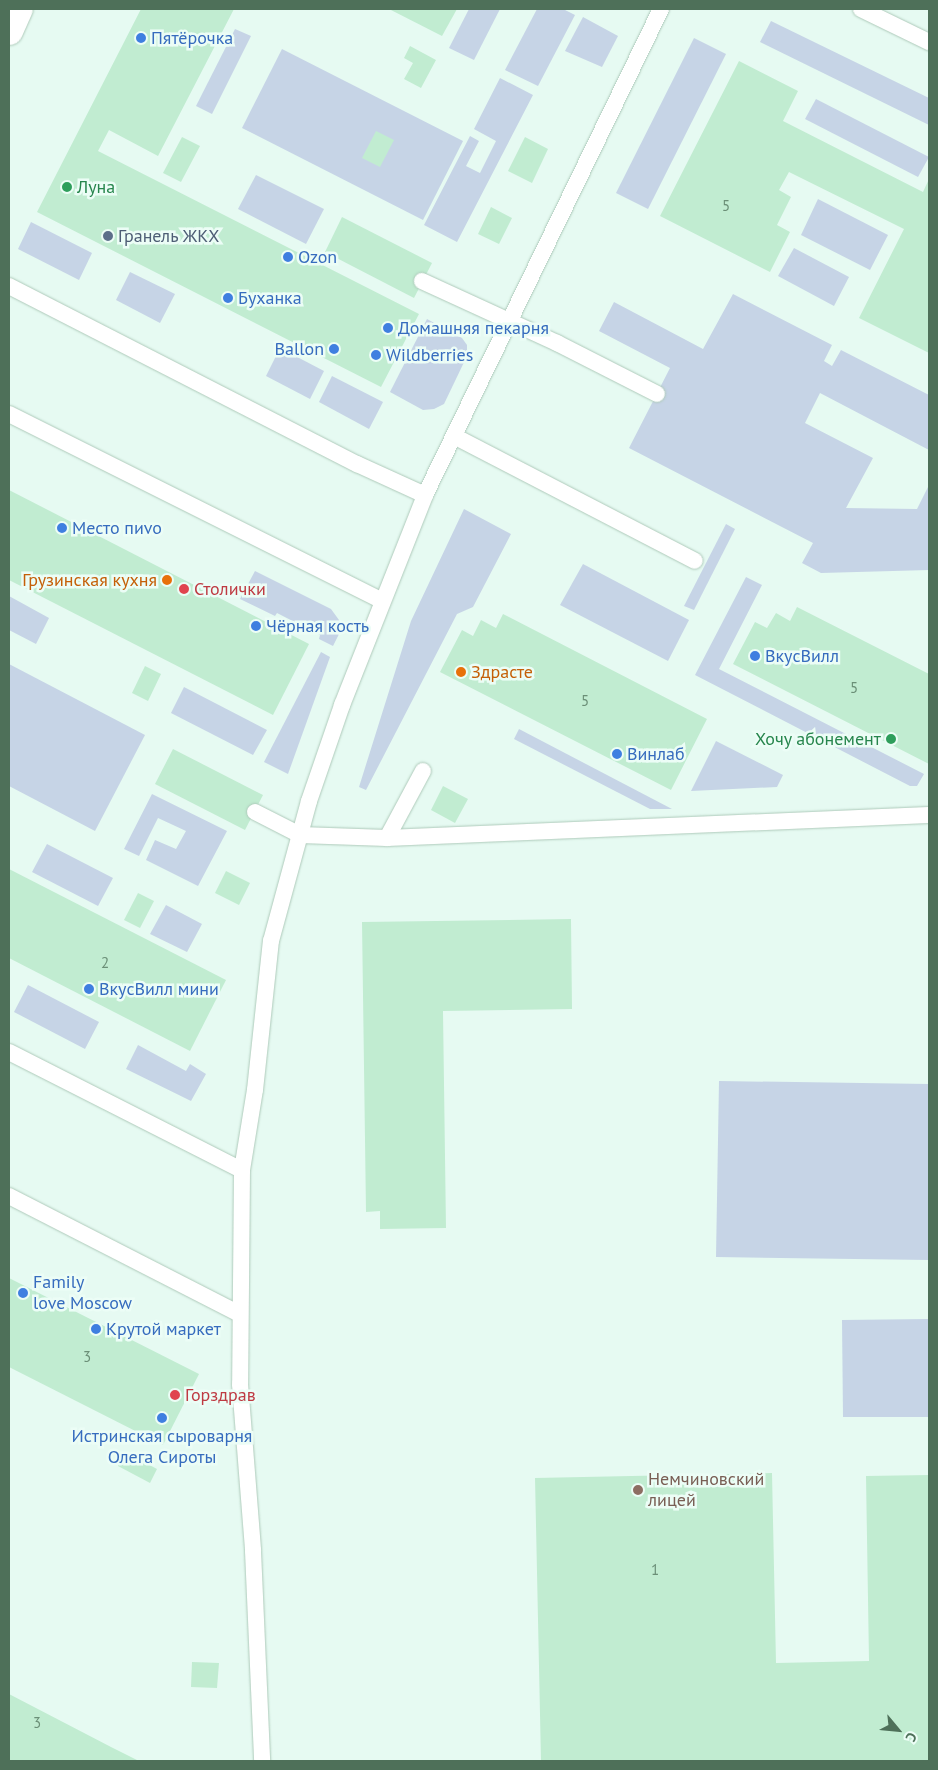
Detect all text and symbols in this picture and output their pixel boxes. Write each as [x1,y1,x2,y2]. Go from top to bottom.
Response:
place label: Пятёрочка [151,27,233,49]
marker: Пятёрочка [135,32,147,44]
place label: Луна [77,176,115,198]
marker: Луна [61,181,73,193]
house number: 5 [722,197,730,215]
place label: Гранель ЖКХ [118,225,220,247]
marker: Гранель ЖКХ [102,230,114,242]
place label: Ozon [298,246,337,268]
marker: Ozon [282,251,294,263]
place label: Буханка [238,287,302,309]
marker: Буханка [222,292,234,304]
place label: Домашняя пекарня [398,317,549,339]
marker: Домашняя пекарня [382,322,394,334]
place label: Ballon [275,338,324,360]
marker: Ballon [328,343,340,355]
place label: Wildberries [386,344,473,366]
marker: Wildberries [370,349,382,361]
place label: Место пиvo [72,517,162,539]
marker: Место пиvo [56,522,68,534]
place label: Грузинская кухня [22,569,157,591]
marker: Грузинская кухня [161,574,173,586]
place label: Столички [194,578,266,600]
marker: Столички [178,583,190,595]
place label: Чёрная кость [266,615,369,637]
marker: Чёрная кость [250,620,262,632]
place label: ВкусВилл [765,645,839,667]
marker: ВкусВилл [749,650,761,662]
place label: Здрасте [471,661,533,683]
marker: Здрасте [455,666,467,678]
house number: 5 [850,679,858,697]
house number: 5 [581,692,589,710]
place label: Хочу абонемент [754,728,881,750]
marker: Хочу абонемент [885,733,897,745]
place label: Винлаб [627,743,685,765]
marker: Винлаб [611,748,623,760]
house number: 2 [101,954,109,972]
place label: ВкусВилл мини [99,978,219,1000]
marker: ВкусВилл мини [83,983,95,995]
place label: Family love Moscow [33,1272,132,1315]
marker: Family love Moscow [17,1287,29,1299]
place label: Крутой маркет [106,1318,221,1340]
marker: Крутой маркет [90,1323,102,1335]
house number: 3 [83,1348,91,1366]
place label: Горздрав [185,1384,256,1406]
marker: Горздрав [169,1389,181,1401]
marker: Истринская сыроварня Олега Сироты [156,1412,168,1424]
place label: Истринская сыроварня Олега Сироты [72,1426,252,1468]
place label: Немчиновский лицей [648,1469,764,1512]
marker: Немчиновский лицей [632,1484,644,1496]
house number: 1 [651,1561,659,1579]
north arrow [873,1705,923,1755]
house number: 3 [33,1714,41,1732]
text: С [901,1729,921,1745]

